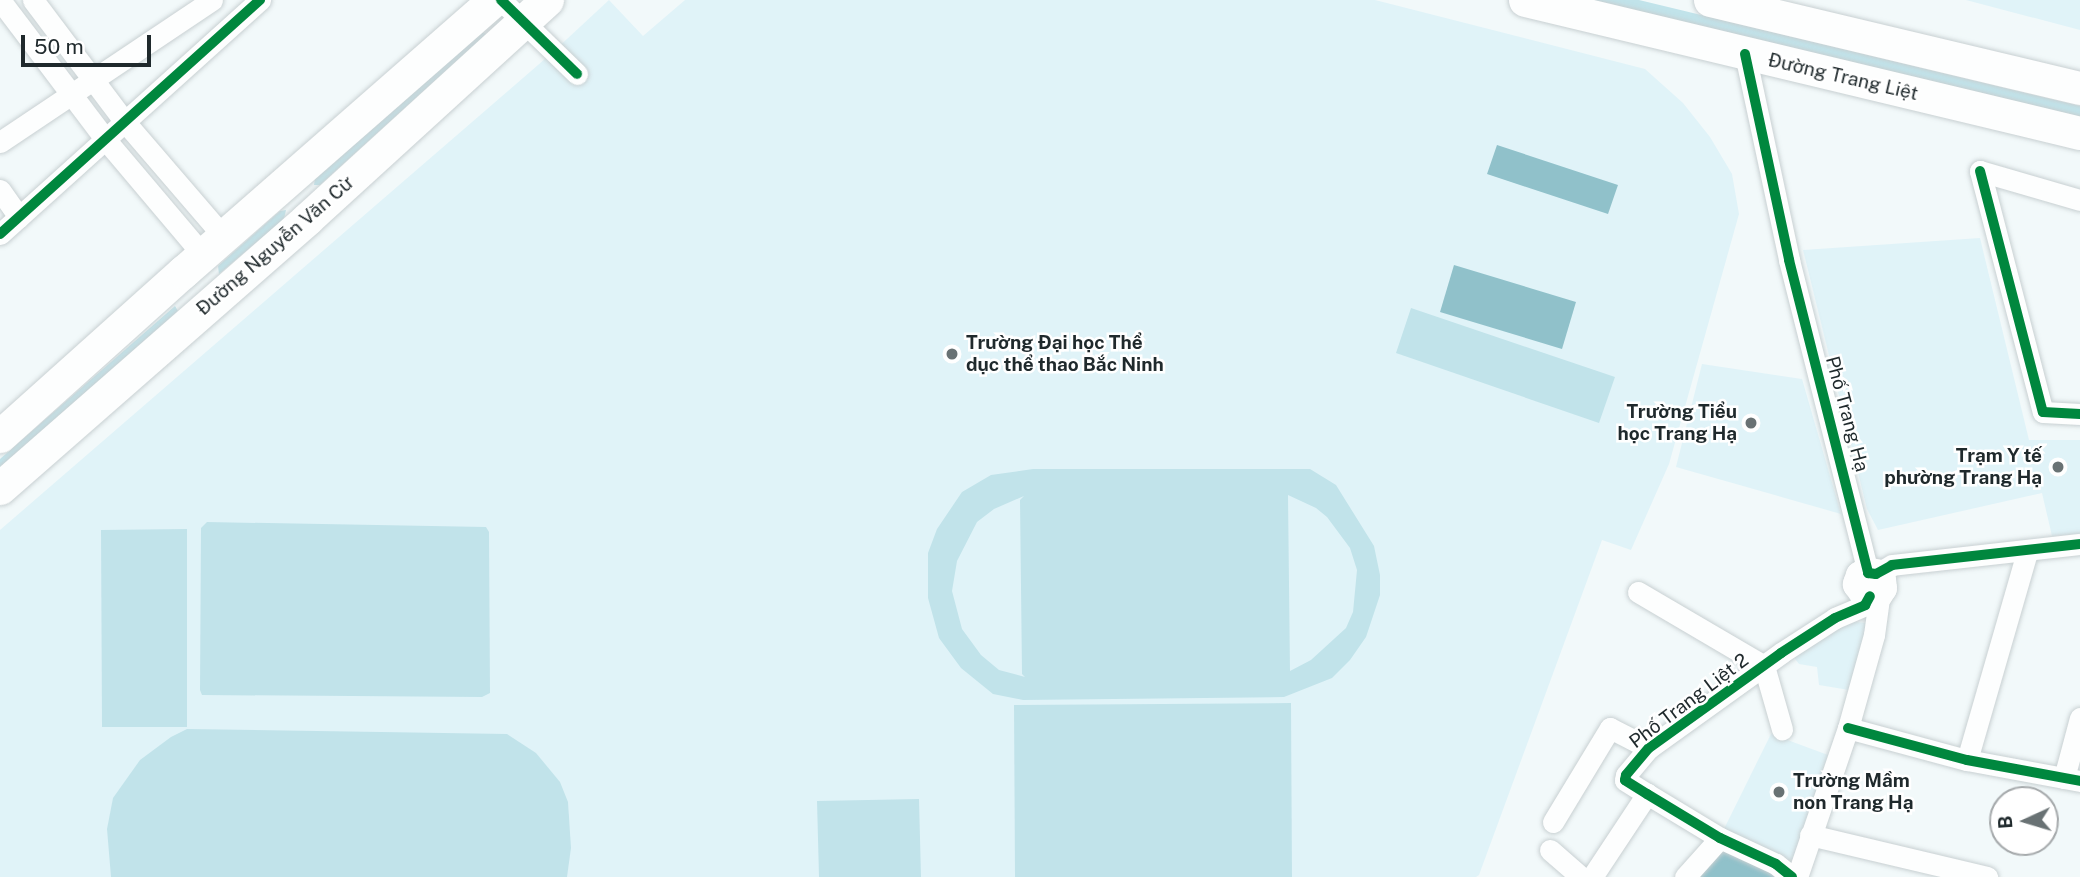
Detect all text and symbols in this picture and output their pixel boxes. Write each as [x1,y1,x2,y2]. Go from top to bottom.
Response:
scale bar [24,21,154,65]
text: 50 m [34,34,84,59]
street label: Đường Trang Liệt [1766,49,1920,105]
street label: Đường Nguyễn Văn Cừ [192,172,358,320]
place label: Trường Đại học Thể dục thể thao Bắc Ninh [966,332,1164,376]
marker: Trường Đại học Thể dục thể thao Bắc Ninh [944,346,960,362]
street label: Phố Trang Hạ [1821,354,1873,474]
place label: Trường Tiểu học Trang Hạ [1617,401,1737,445]
marker: Trường Tiểu học Trang Hạ [1743,415,1759,431]
place label: Trạm Y tế phường Trang Hạ [1884,445,2042,489]
marker: Trạm Y tế phường Trang Hạ [2048,457,2068,477]
street label: Phố Trang Liệt 2 [1625,649,1753,753]
place label: Trường Mầm non Trang Hạ [1793,770,1913,814]
marker: Trường Mầm non Trang Hạ [1771,784,1787,800]
north arrow [1989,786,2059,856]
text: B [1994,815,2016,830]

